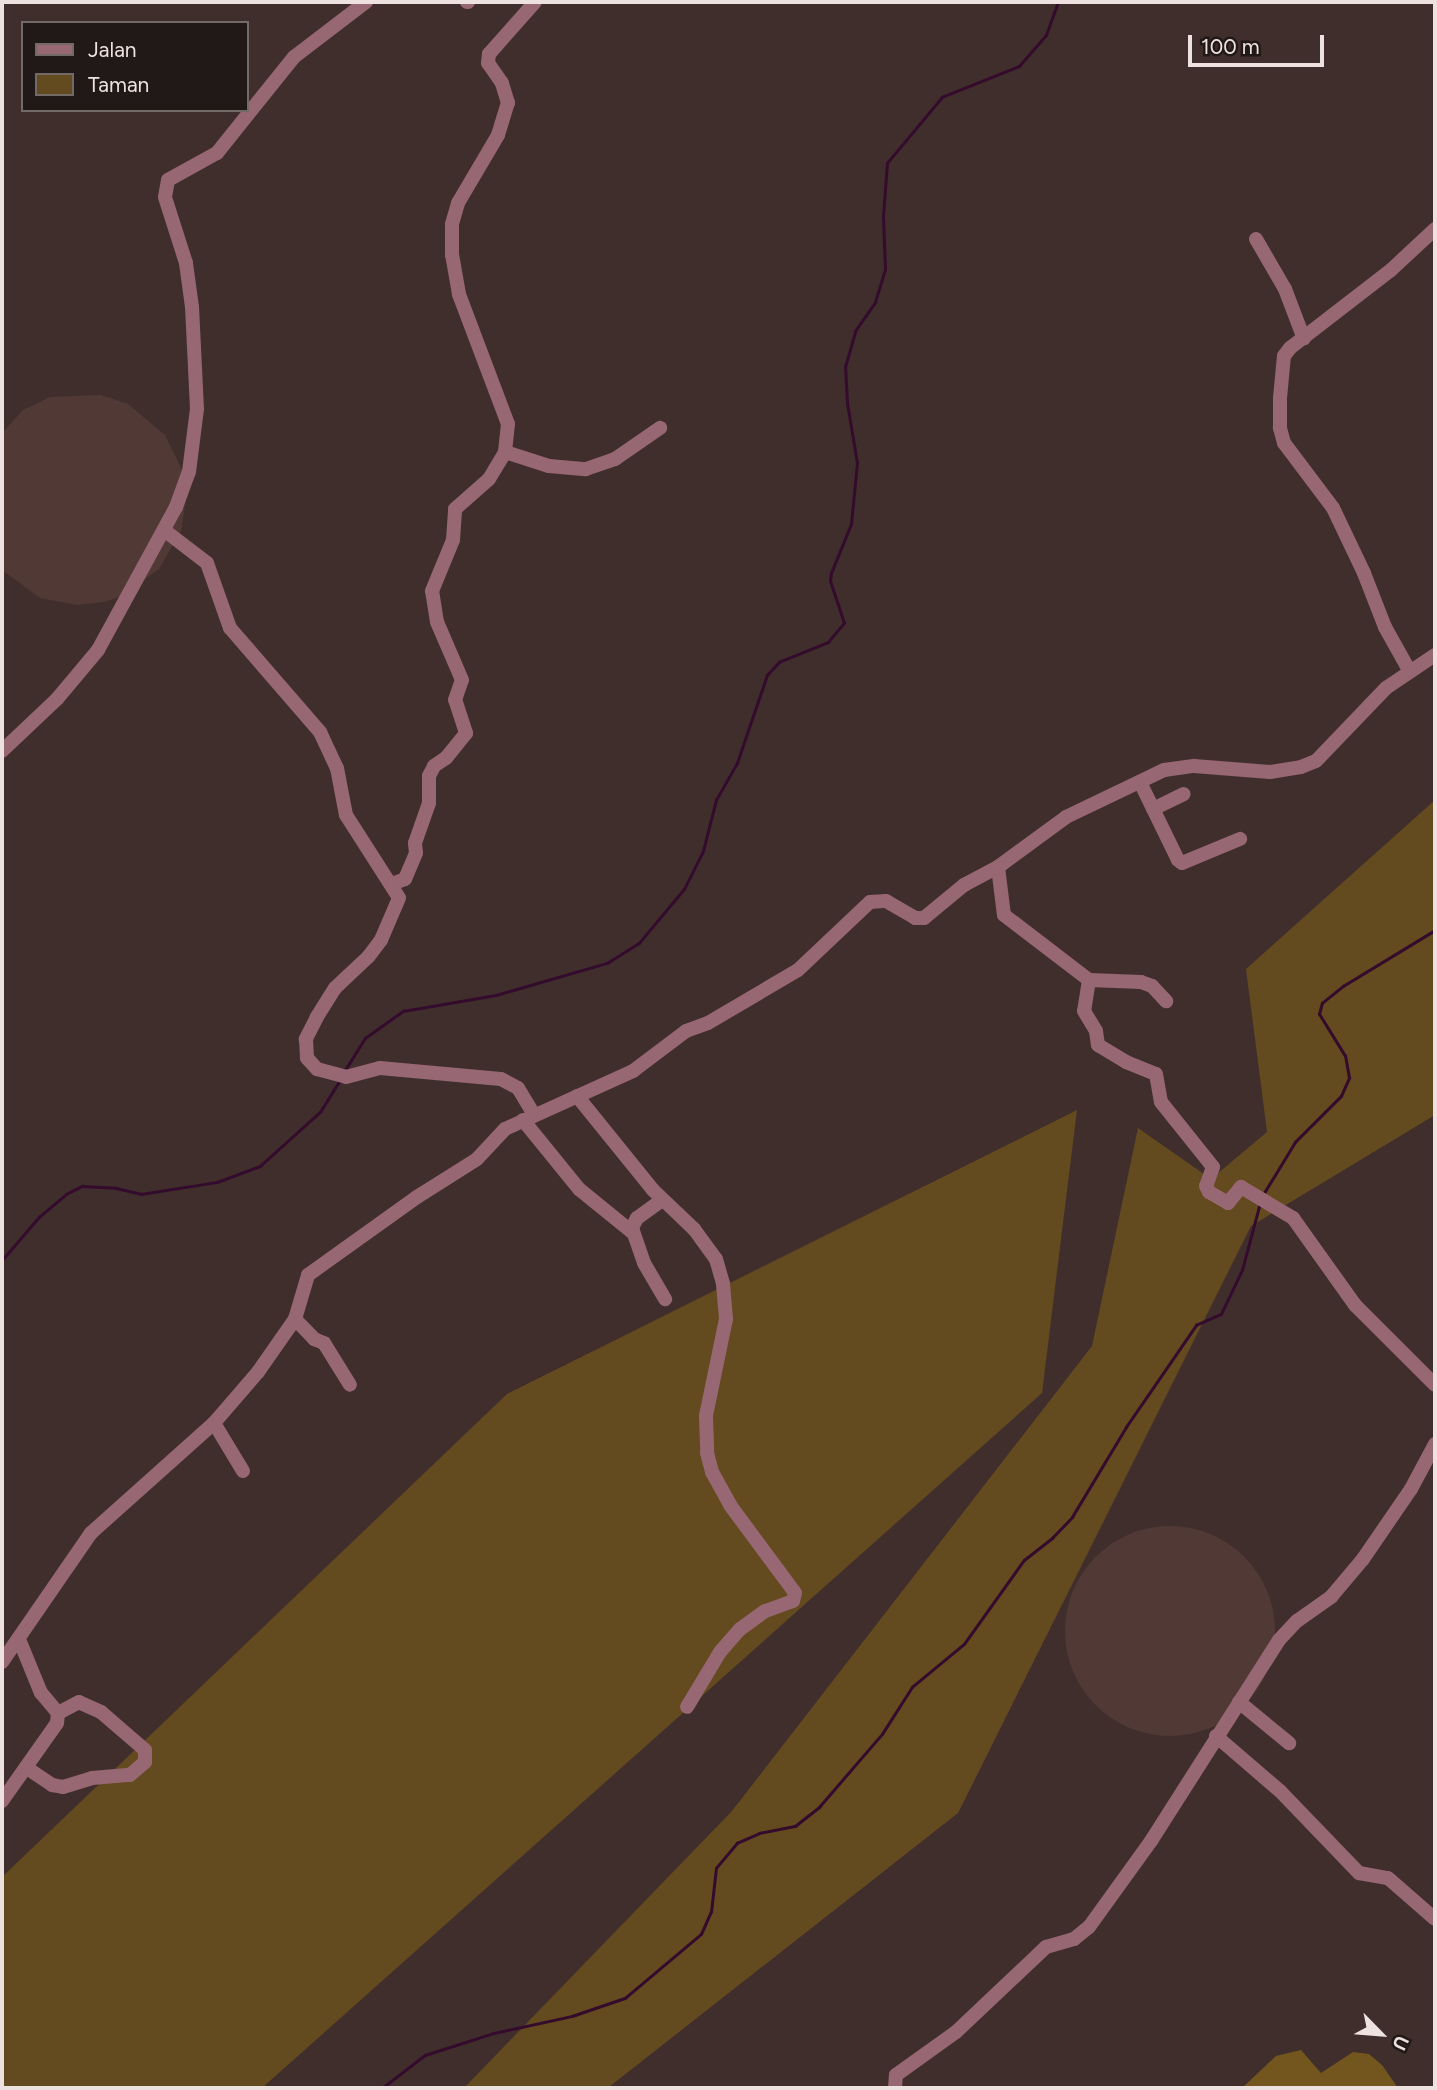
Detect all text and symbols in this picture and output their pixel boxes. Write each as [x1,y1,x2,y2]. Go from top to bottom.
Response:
legend [21,21,248,112]
scale bar [1192,21,1328,65]
text: 100 m [1201,34,1260,59]
text: Jalan [88,37,137,62]
text: Taman [88,72,149,97]
north arrow [1346,1999,1416,2069]
text: U [1387,2032,1414,2054]

